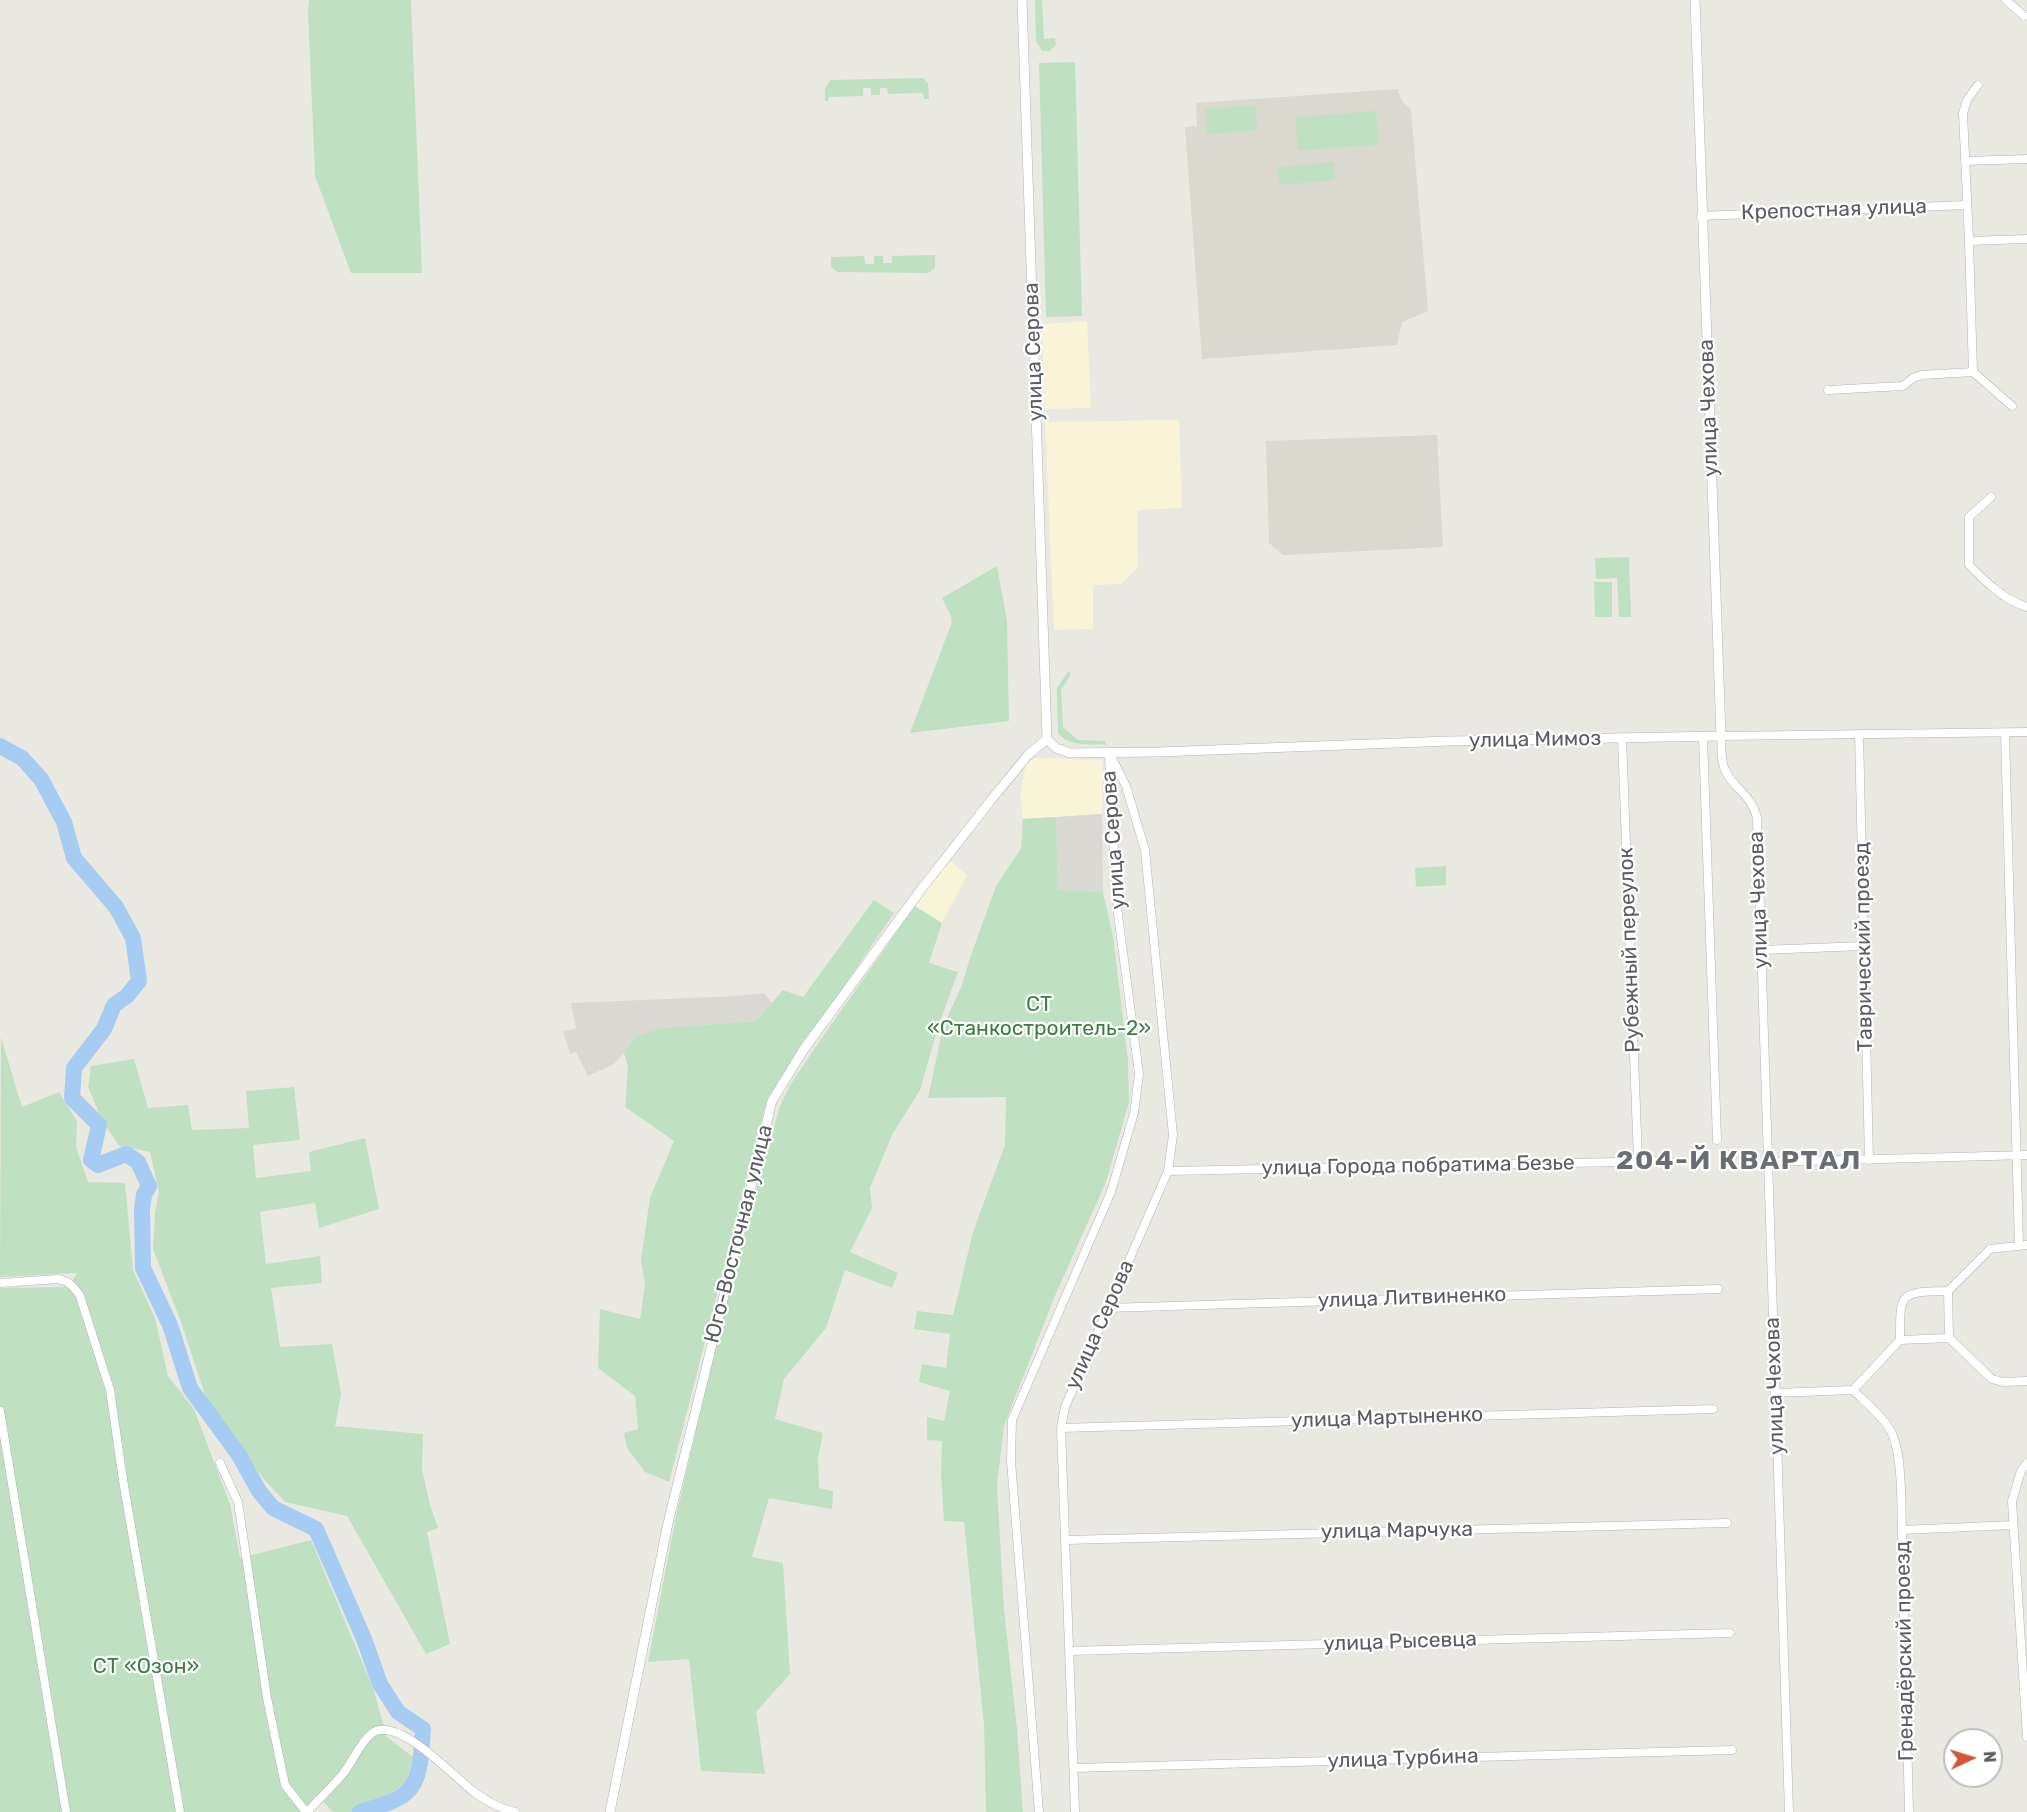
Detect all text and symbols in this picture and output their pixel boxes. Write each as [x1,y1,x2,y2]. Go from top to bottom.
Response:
street label: Крепостная улица [1741,194,1927,226]
street label: улица Серова [1019,282,1049,422]
street label: улица Чехова [1694,339,1724,477]
street label: улица Мимоз [1469,726,1601,754]
street label: улица Серова [1097,770,1131,910]
street label: улица Чехова [1744,831,1774,969]
street label: Таврический проезд [1850,842,1878,1052]
street label: Рубежный переулок [1614,847,1646,1053]
park label: СТ «Станкостроитель-2» [927,992,1151,1042]
street label: Юго-Восточная улица [700,1122,778,1346]
district label: 204-Й КВАРТАЛ [1616,1145,1862,1177]
street label: улица Города побратима Безье [1261,1151,1575,1181]
street label: улица Серова [1060,1256,1140,1394]
street label: улица Литвиненко [1317,1282,1507,1314]
street label: улица Чехова [1760,1317,1790,1455]
street label: улица Мартыненко [1291,1402,1483,1434]
street label: улица Марчука [1321,1517,1473,1545]
street label: Гренадёрский проезд [1890,1541,1920,1761]
street label: улица Рысевца [1323,1627,1477,1657]
park label: СТ «Озон» [93,1654,199,1680]
north arrow [1943,1728,2003,1788]
street label: улица Турбина [1327,1744,1479,1774]
text: N [1980,1750,1999,1763]

